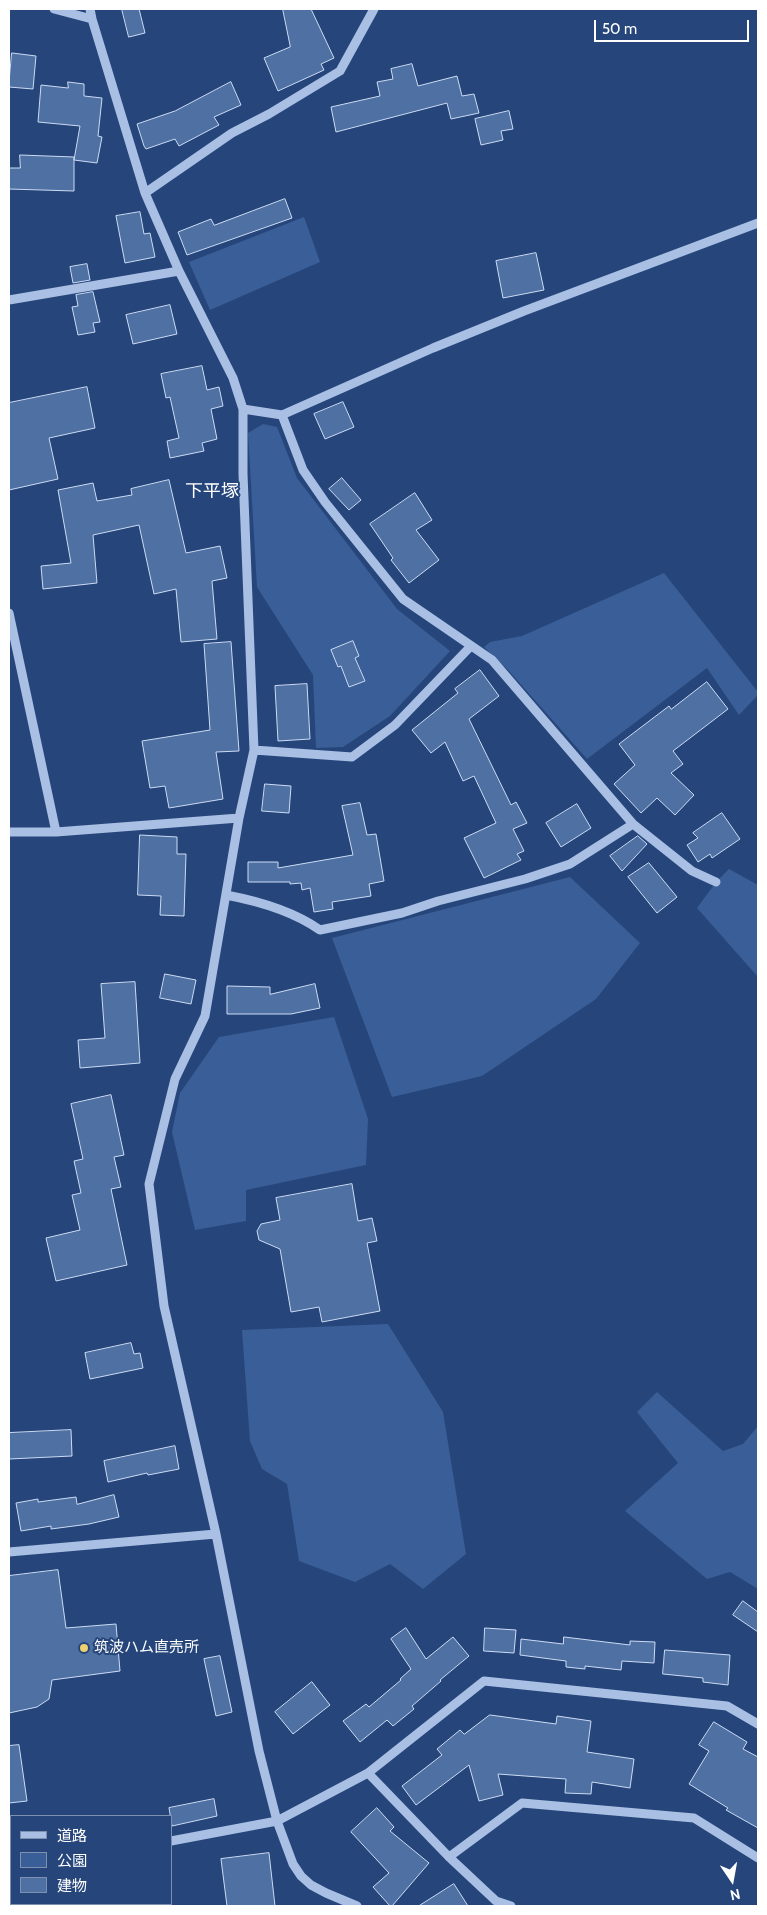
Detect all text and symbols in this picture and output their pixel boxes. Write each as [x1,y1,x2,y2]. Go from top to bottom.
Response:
scale bar [597,10,752,42]
text: 50 m [602,20,637,38]
district label: 下平塚 [185,481,239,503]
place label: 筑波ハム直売所 [94,1639,199,1657]
marker: 筑波ハム直売所 [78,1642,90,1654]
legend [10,1815,172,1905]
text: 道路 [57,1827,87,1845]
text: 公園 [57,1852,87,1870]
north arrow [707,1855,757,1905]
text: 建物 [57,1877,87,1895]
text: N [728,1885,742,1905]

